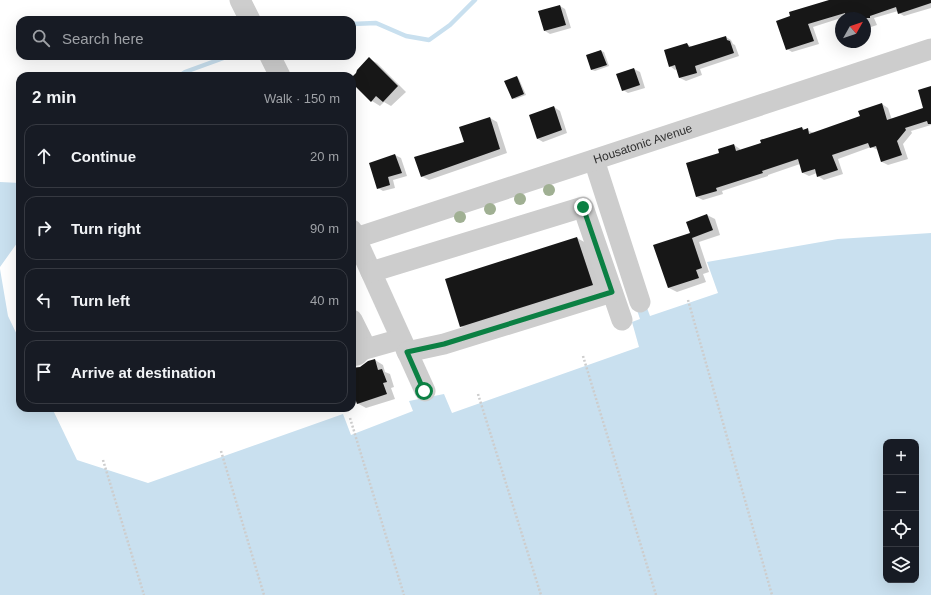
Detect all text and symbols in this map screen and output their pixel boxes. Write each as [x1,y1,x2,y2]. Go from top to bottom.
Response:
north arrow [835,12,871,48]
search box [16,16,356,60]
icon: search [30,27,52,49]
text: Search here [62,30,144,47]
text: 2 min [32,88,76,107]
text: Walk · 150 m [264,91,340,106]
street label: Housatonic Avenue [592,121,694,166]
icon: ahead [33,145,55,167]
text: Continue [71,148,136,165]
text: 20 m [310,149,339,164]
route end [574,198,592,216]
icon: right [33,217,55,239]
text: Turn right [71,220,141,237]
text: 90 m [310,221,339,236]
icon: left [33,289,55,311]
text: Turn left [71,292,130,309]
text: 40 m [310,293,339,308]
icon: arrive [33,361,55,383]
text: Arrive at destination [71,364,216,381]
route start [415,382,433,400]
map controls [883,439,919,583]
button: + [883,439,919,475]
button: − [883,475,919,511]
button: locate [883,511,919,547]
button: layers [883,547,919,583]

